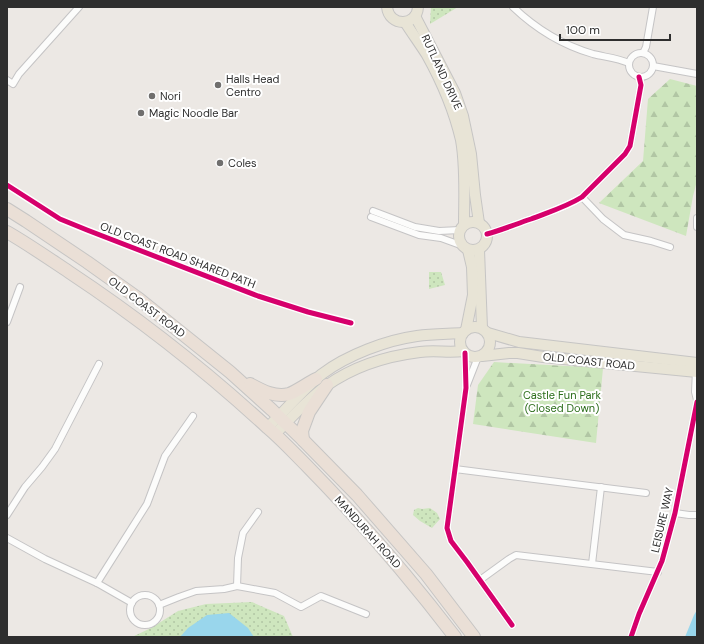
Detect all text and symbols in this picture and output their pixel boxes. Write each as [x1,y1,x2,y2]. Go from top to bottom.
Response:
scale bar [560,16,670,42]
text: 100 m [566,22,600,38]
street label: RUTLAND DRIVE [418,32,466,112]
place label: Halls Head Centro [226,72,280,99]
marker: Halls Head Centro [213,80,223,90]
place label: Nori [160,89,181,103]
marker: Nori [147,91,157,101]
place label: Magic Noodle Bar [149,106,238,120]
marker: Magic Noodle Bar [136,108,146,118]
place label: Coles [228,156,257,170]
marker: Coles [215,158,225,168]
street label: OLD COAST ROAD SHARED PATH [98,219,258,291]
street label: OLD COAST ROAD [106,274,189,341]
street label: OLD COAST ROAD [542,349,636,373]
park label: Castle Fun Park (Closed Down) [523,388,602,415]
street label: LEISURE WAY [648,485,676,554]
street label: MANDURAH ROAD [332,493,404,571]

